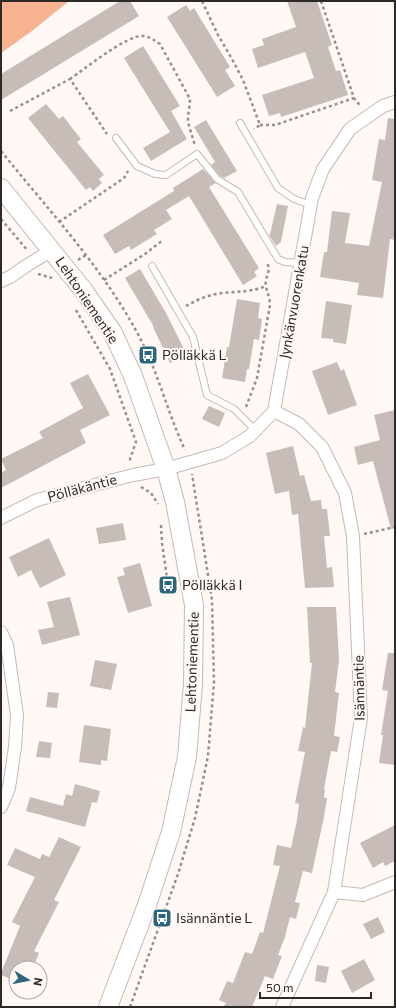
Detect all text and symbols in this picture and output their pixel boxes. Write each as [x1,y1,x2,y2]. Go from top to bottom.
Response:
street label: Jynkänvuorenkatu [275,244,312,360]
street label: Lehtoniementie [52,253,123,346]
bus stop icon: Pölläkkä L [137,344,159,366]
place label: Pölläkkä L [162,346,226,363]
street label: Pölläkäntie [45,470,118,505]
bus stop icon: Pölläkkä I [157,574,179,596]
place label: Pölläkkä I [182,576,242,593]
street label: Lehtoniementie [181,611,202,713]
street label: Isännäntie [349,655,368,721]
bus stop icon: Isännäntie L [151,907,173,929]
place label: Isännäntie L [176,909,252,926]
north arrow [8,960,48,1000]
scale bar [260,974,371,1000]
text: N [31,977,45,987]
text: 50 m [266,980,294,994]

